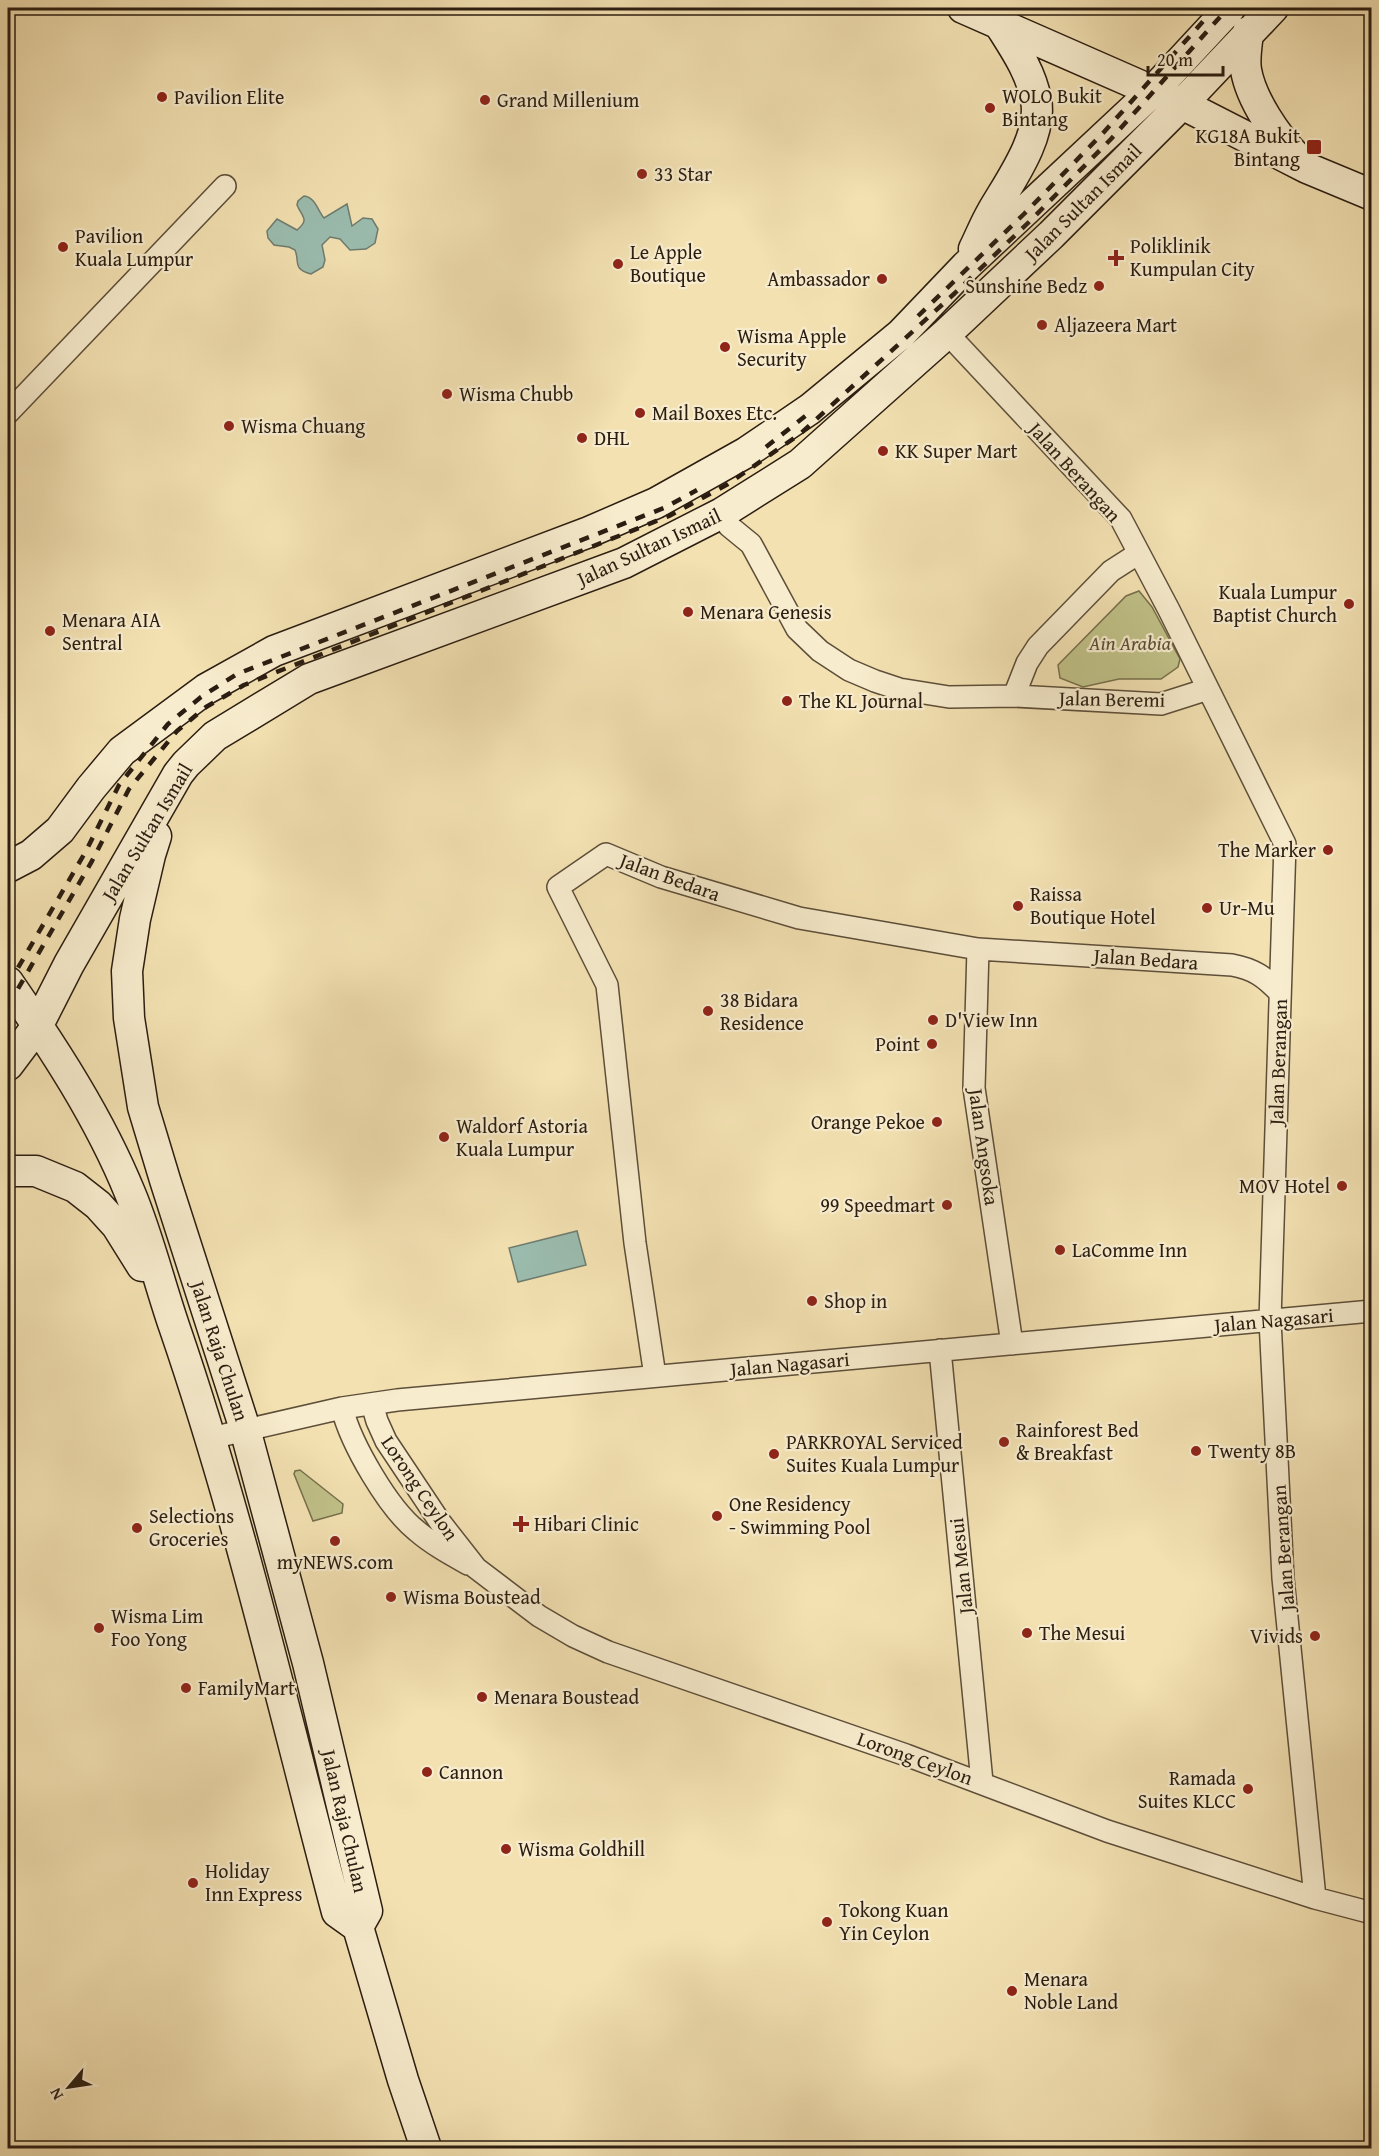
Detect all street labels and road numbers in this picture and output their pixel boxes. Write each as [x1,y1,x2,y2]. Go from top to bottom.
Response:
street label: Jalan Sultan Ismail [1015,136,1148,269]
street label: Jalan Berangan [1020,413,1128,528]
street label: Jalan Sultan Ismail [569,500,726,594]
street label: Jalan Beremi [1056,683,1166,714]
street label: Jalan Sultan Ismail [92,757,199,909]
street label: Jalan Bedara [613,844,725,908]
street label: Jalan Bedara [1090,940,1200,977]
street label: Jalan Berangan [1261,998,1294,1129]
street label: Jalan Angsoka [962,1084,1007,1208]
street label: Jalan Raja Chulan [183,1274,257,1425]
street label: Jalan Nagasari [1210,1300,1335,1339]
street label: Jalan Nagasari [726,1344,851,1383]
street label: Lorong Ceylon [375,1429,466,1546]
street label: Jalan Berangan [1264,1484,1302,1615]
street label: Jalan Mesui [941,1516,980,1619]
street label: Lorong Ceylon [853,1723,977,1792]
street label: Jalan Raja Chulan [314,1744,376,1895]

